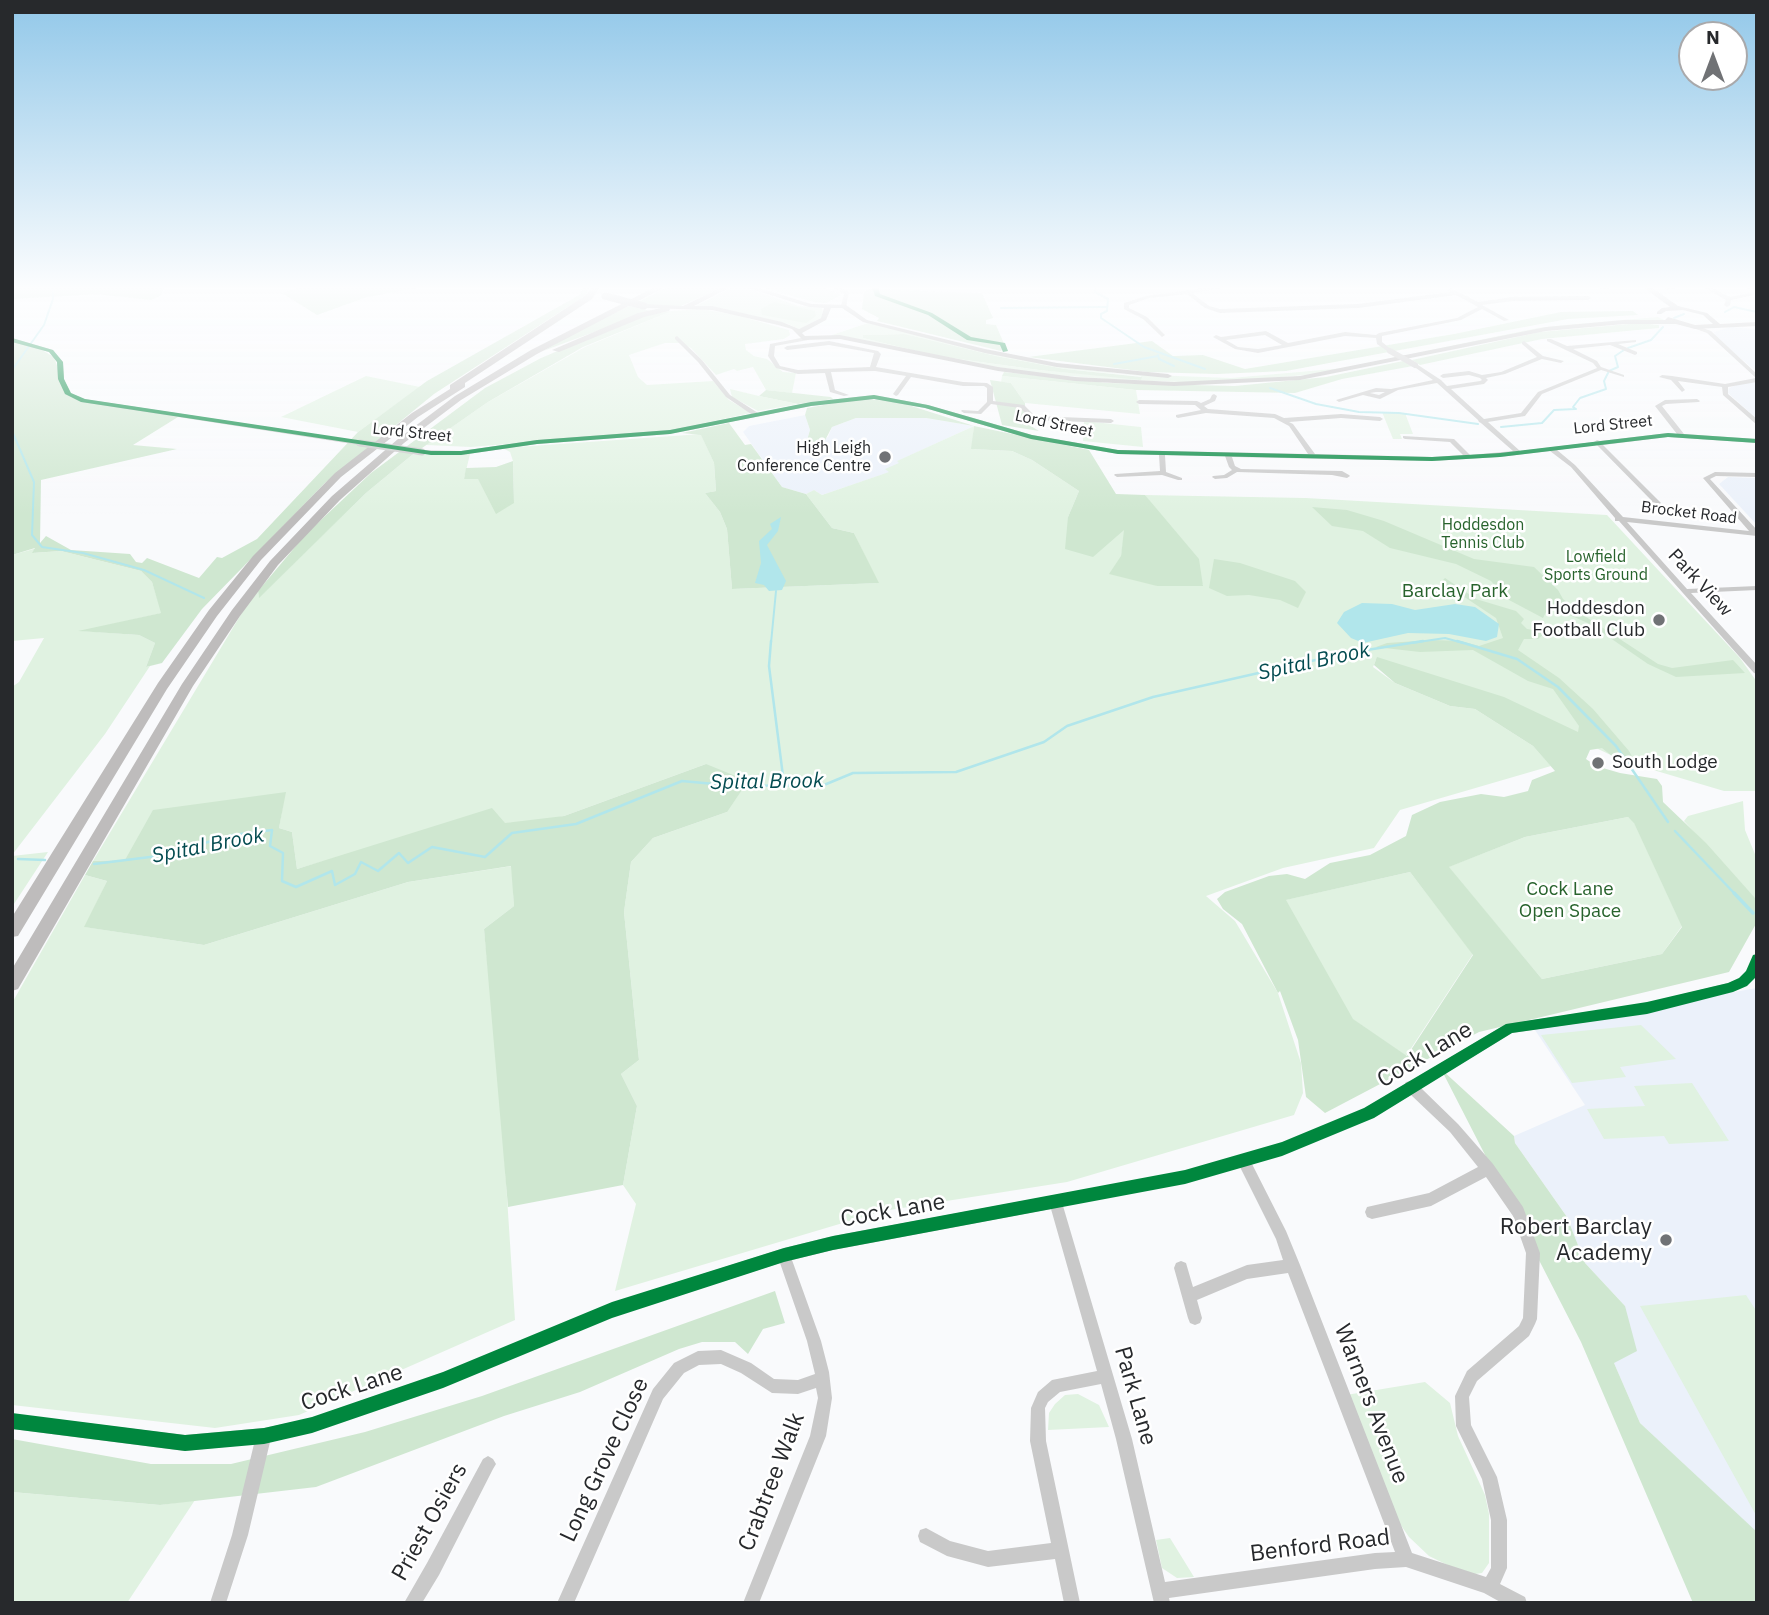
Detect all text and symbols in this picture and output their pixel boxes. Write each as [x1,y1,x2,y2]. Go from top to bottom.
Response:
north arrow [1678,21,1748,91]
text: N [1706,25,1720,49]
street label: Lord Street [1013,406,1095,442]
street label: Lord Street [1572,411,1654,439]
street label: Lord Street [371,419,453,447]
place label: High Leigh Conference Centre [737,438,871,476]
marker: High Leigh Conference Centre [877,449,893,465]
street label: Brocket Road [1640,498,1738,528]
park label: Hoddesdon Tennis Club [1441,515,1525,553]
street label: Park View [1663,544,1737,622]
park label: Lowfield Sports Ground [1544,547,1648,585]
park label: Barclay Park [1402,581,1508,603]
place label: Hoddesdon Football Club [1532,598,1645,642]
marker: Hoddesdon Football Club [1651,612,1667,628]
water label: Spital Brook [1256,638,1372,686]
place label: South Lodge [1612,752,1718,774]
marker: South Lodge [1590,755,1606,771]
water label: Spital Brook [710,768,824,796]
water label: Spital Brook [150,823,266,869]
park label: Cock Lane Open Space [1519,879,1621,923]
street label: Cock Lane [1373,1016,1477,1094]
street label: Cock Lane [839,1188,947,1234]
place label: Robert Barclay Academy [1500,1213,1652,1267]
marker: Robert Barclay Academy [1658,1232,1674,1248]
street label: Warners Avenue [1328,1320,1414,1488]
street label: Park Lane [1108,1343,1162,1449]
street label: Cock Lane [297,1359,407,1417]
street label: Long Grove Close [555,1373,655,1547]
street label: Crabtree Walk [733,1409,811,1555]
street label: Priest Osiers [386,1458,474,1586]
street label: Benford Road [1248,1524,1392,1568]

